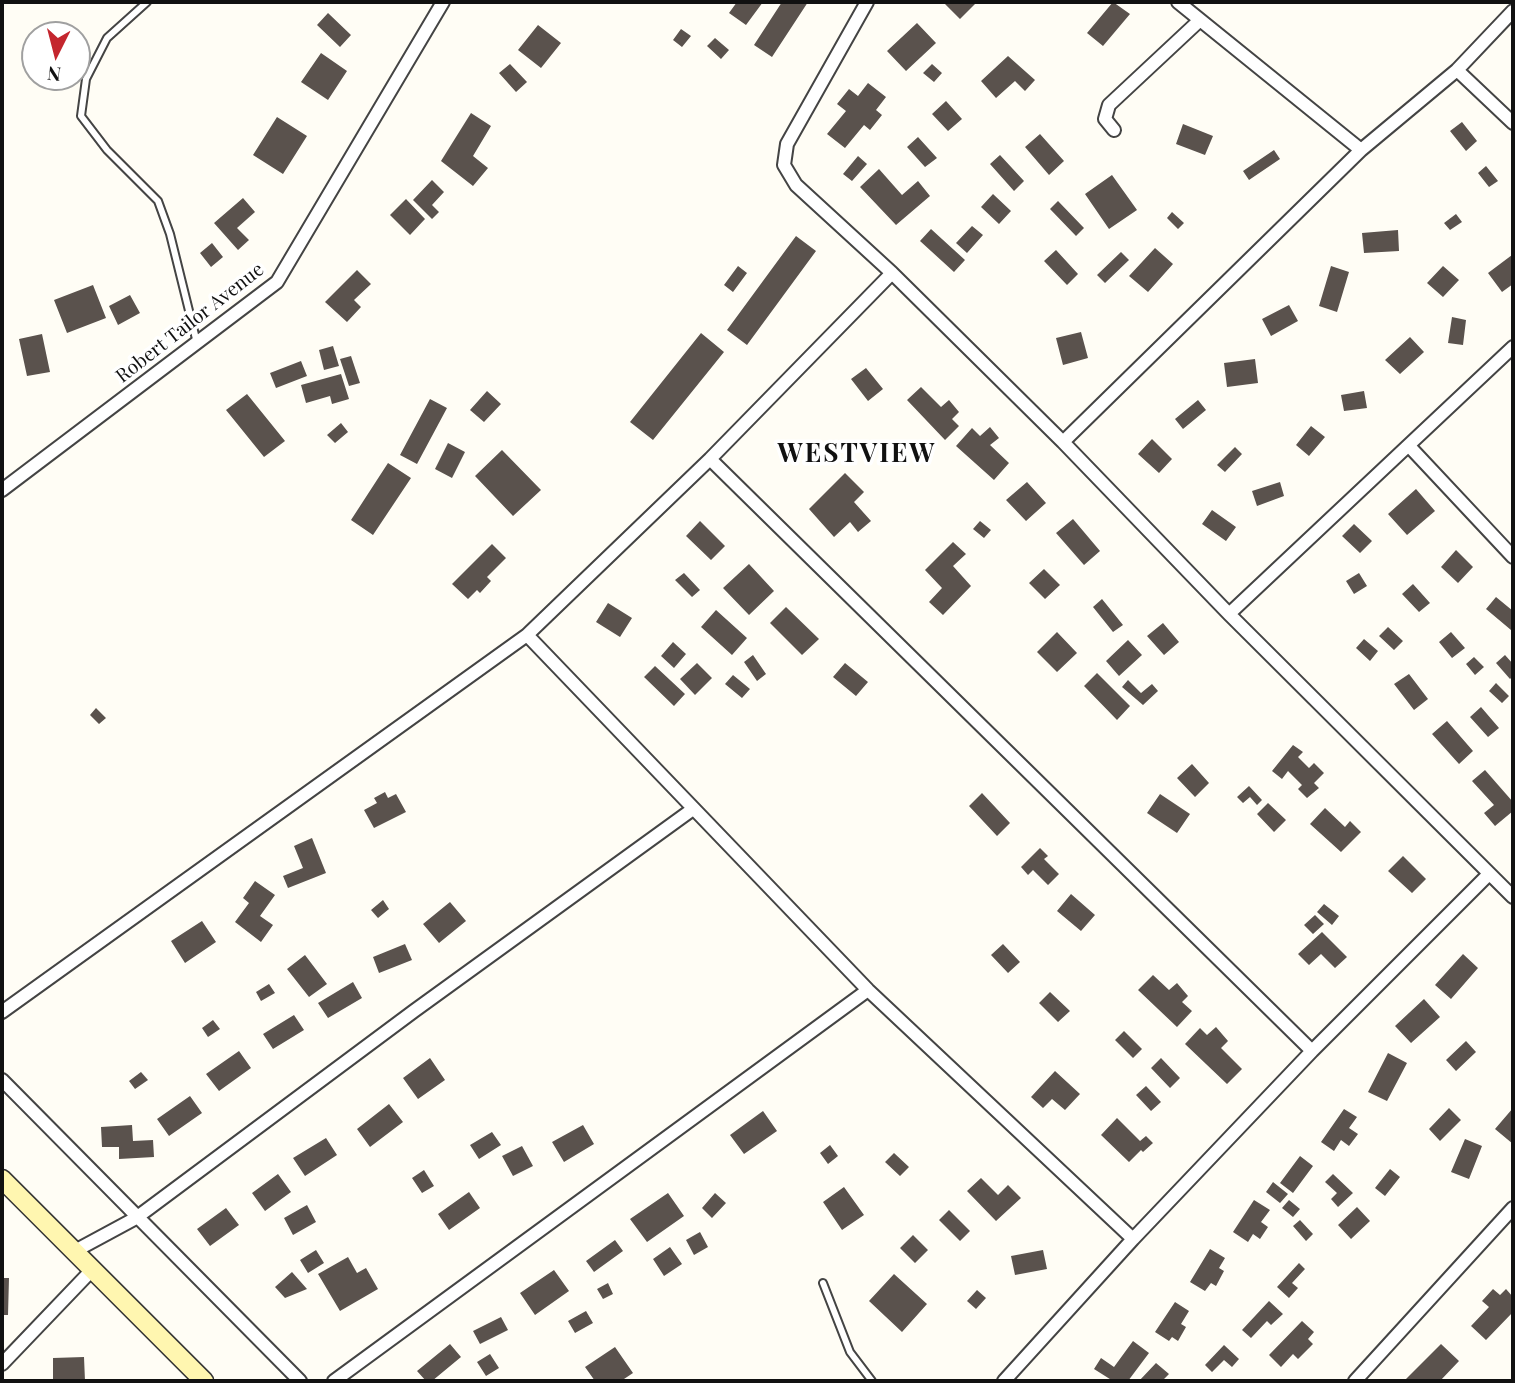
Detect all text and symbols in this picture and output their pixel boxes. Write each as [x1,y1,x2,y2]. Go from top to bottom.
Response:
north arrow [21,21,91,91]
text: N [46,61,62,89]
street label: Robert Tailor Avenue [112,258,268,388]
district label: WESTVIEW [779,438,935,470]

